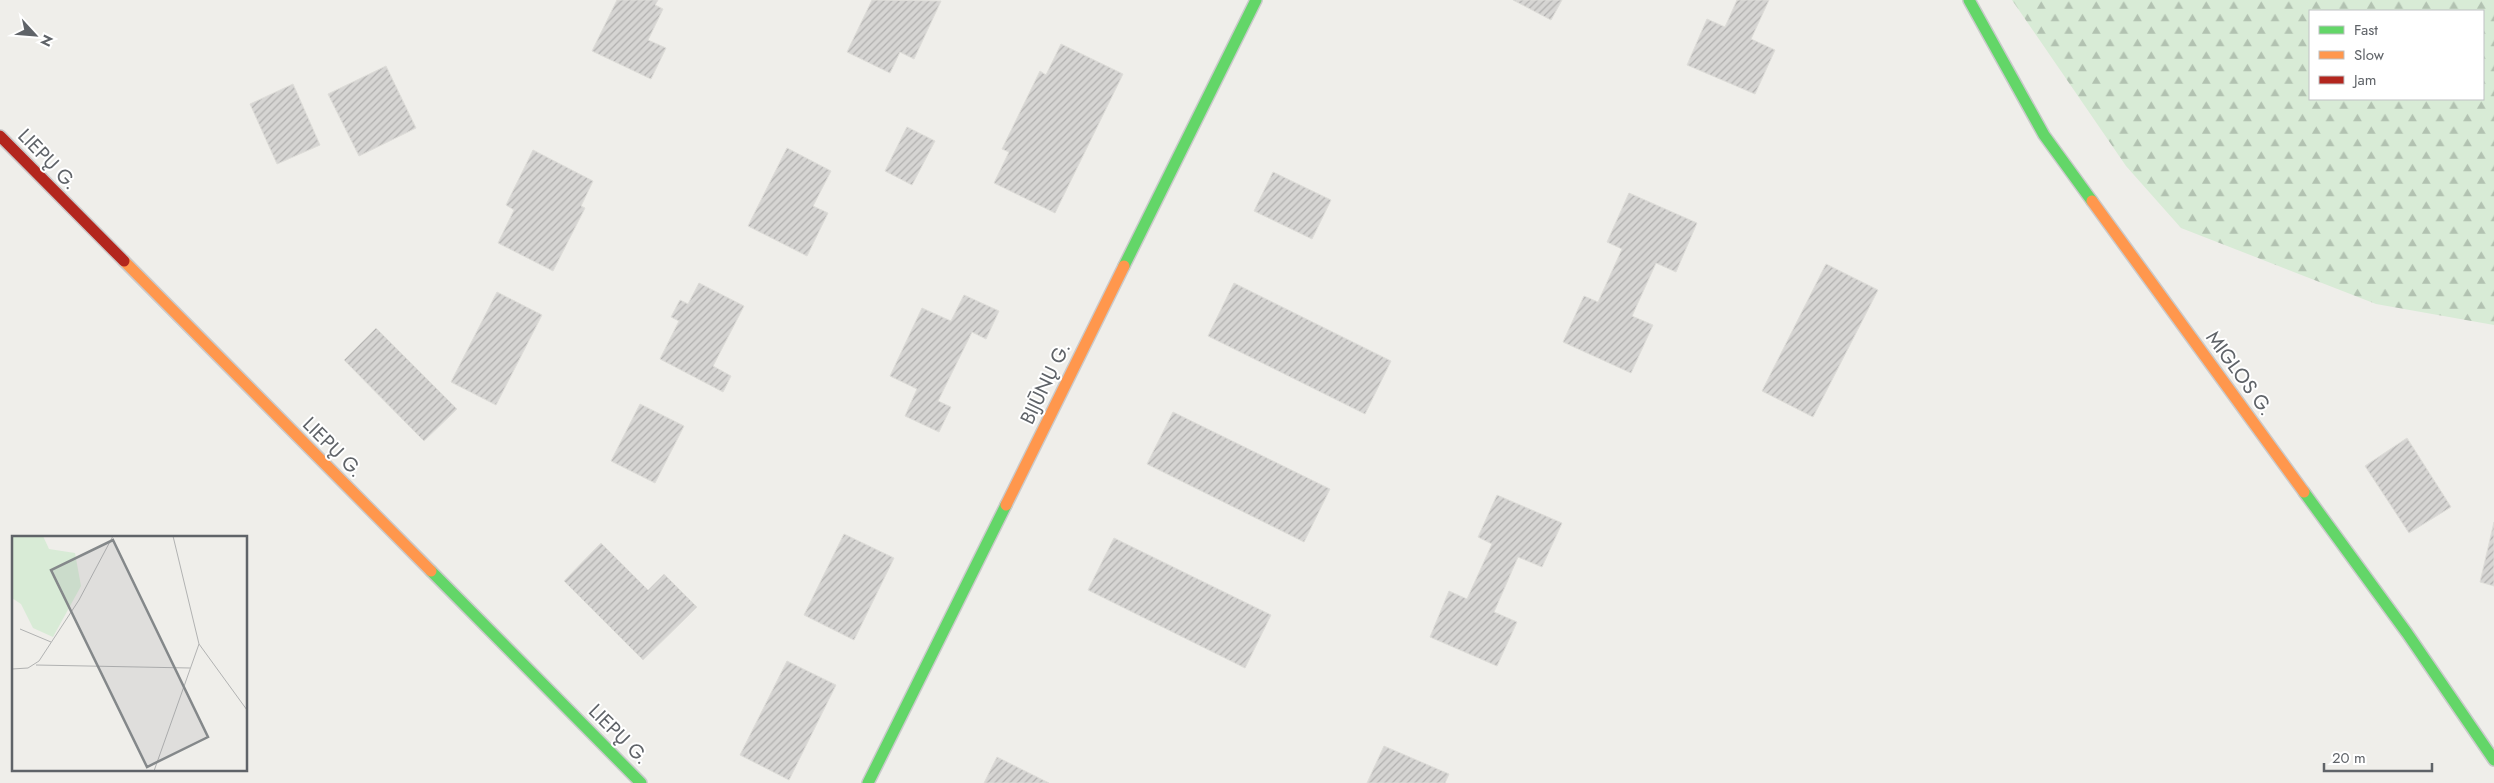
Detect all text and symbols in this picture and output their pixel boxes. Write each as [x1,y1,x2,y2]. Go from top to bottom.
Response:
north arrow [10,10,60,60]
legend [2309,10,2484,100]
text: Fast [2354,19,2378,41]
text: N [35,31,58,50]
text: Slow [2354,44,2385,66]
text: Jam [2352,69,2377,91]
street label: LIEPŲ G. [11,122,84,196]
street label: MIGLOS G. [2199,325,2280,422]
street label: BIJŪNŲ G. [1013,337,1078,429]
street label: LIEPŲ G. [296,410,370,484]
inset map [12,536,248,770]
street label: LIEPŲ G. [582,697,656,771]
scale bar [2324,740,2432,772]
text: 20 m [2332,747,2366,769]

